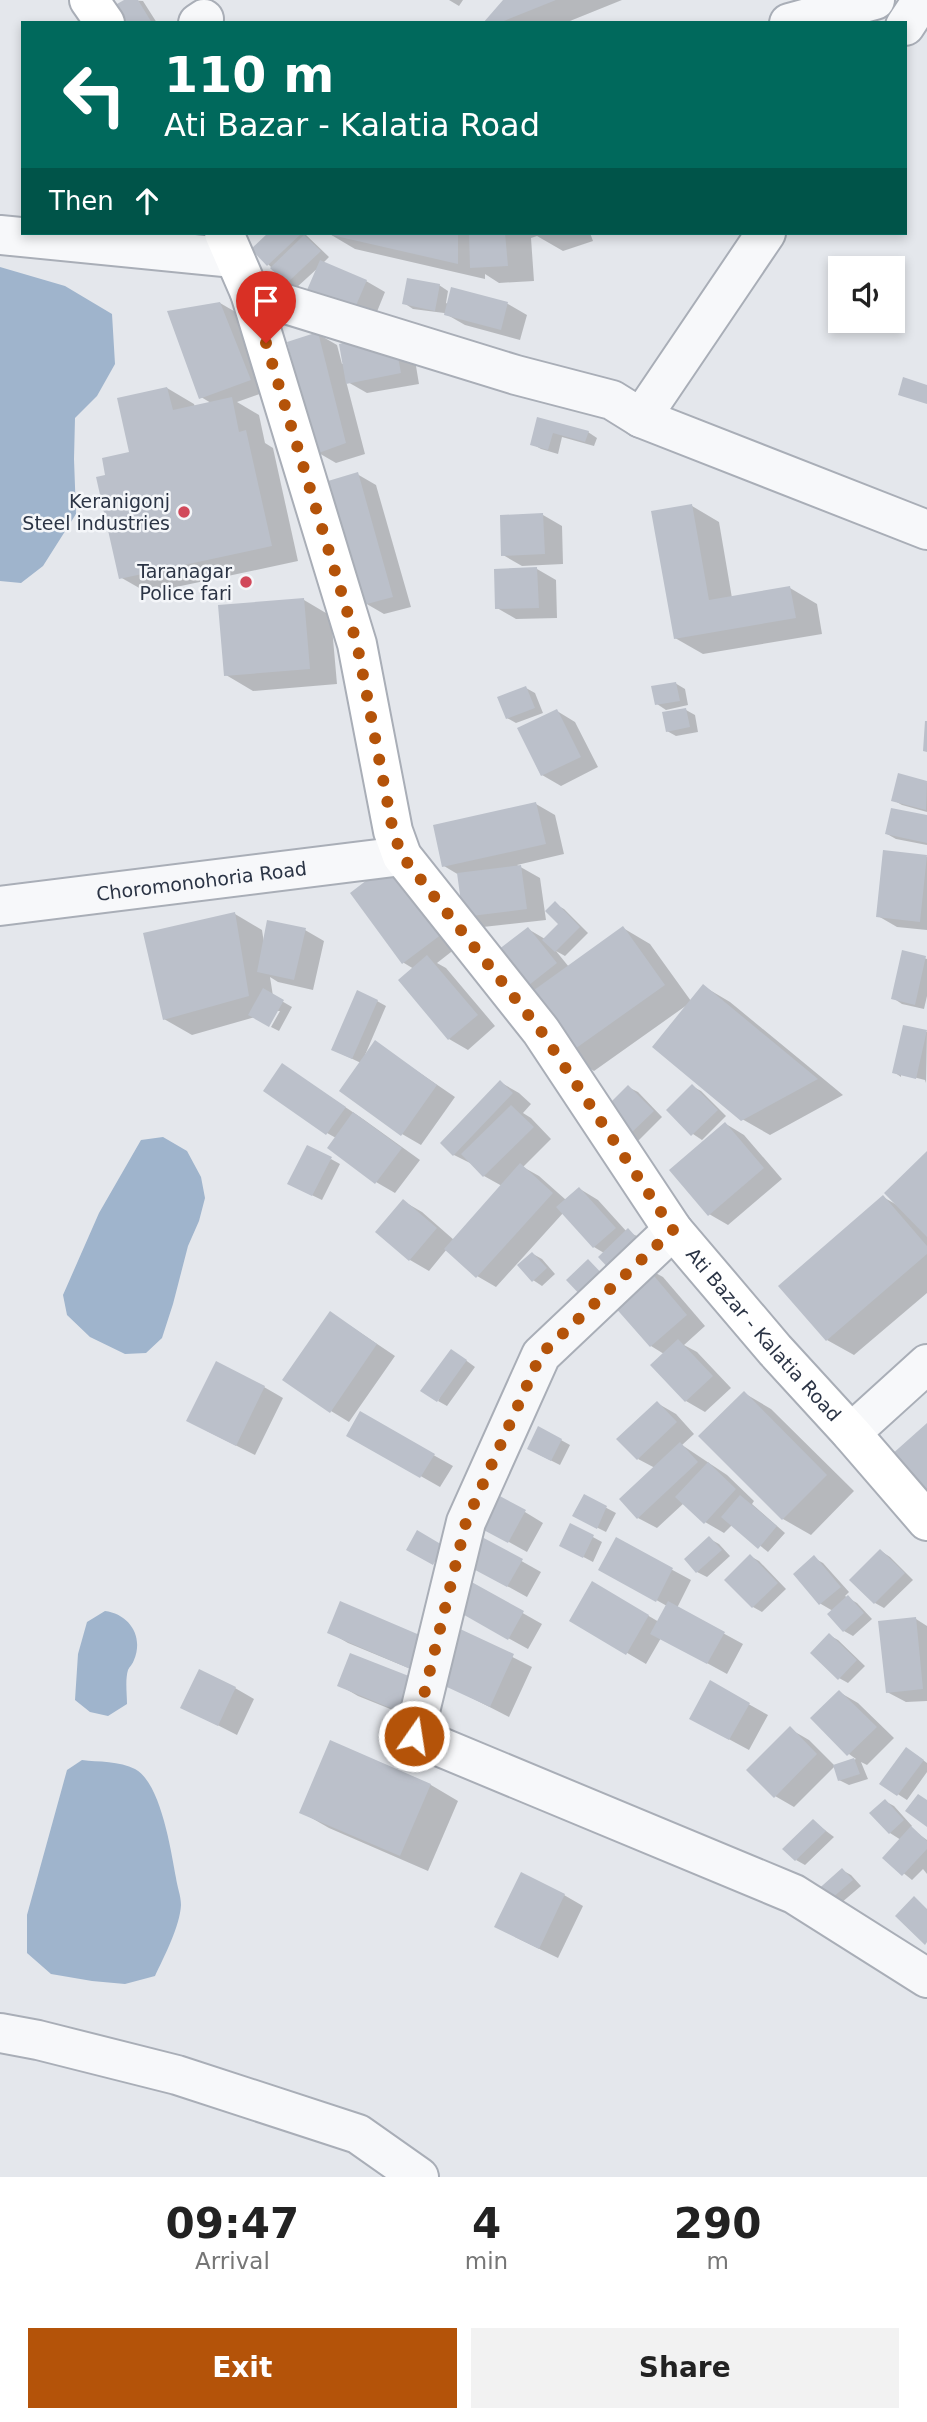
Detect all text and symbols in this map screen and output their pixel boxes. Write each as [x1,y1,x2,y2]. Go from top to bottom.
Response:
text: 110 m [164,47,334,104]
icon: left [49,49,140,140]
text: Ati Bazar - Kalatia Road [164,106,540,144]
icon: ahead [128,182,166,220]
text: Then [49,186,114,216]
map controls [828,256,905,333]
button: sound [828,256,905,333]
pin [236,271,296,343]
icon: arrive [247,282,285,320]
place label: Keranigonj Steel industries [22,490,170,534]
marker: Keranigonj Steel industries [176,504,192,520]
place label: Taranagar Police fari [136,560,232,604]
marker: Taranagar Police fari [238,574,254,590]
street label: Choromonohoria Road [95,857,308,905]
street label: Ati Bazar - Kalatia Road [682,1243,846,1426]
position arrow [377,1699,451,1773]
text: 09:47 [166,2199,299,2248]
text: 4 [472,2199,501,2248]
text: 290 [674,2199,761,2248]
text: Arrival [195,2248,270,2274]
text: min [465,2248,508,2274]
text: m [706,2248,729,2274]
button: Exit [28,2328,457,2408]
button: Share [471,2328,899,2408]

